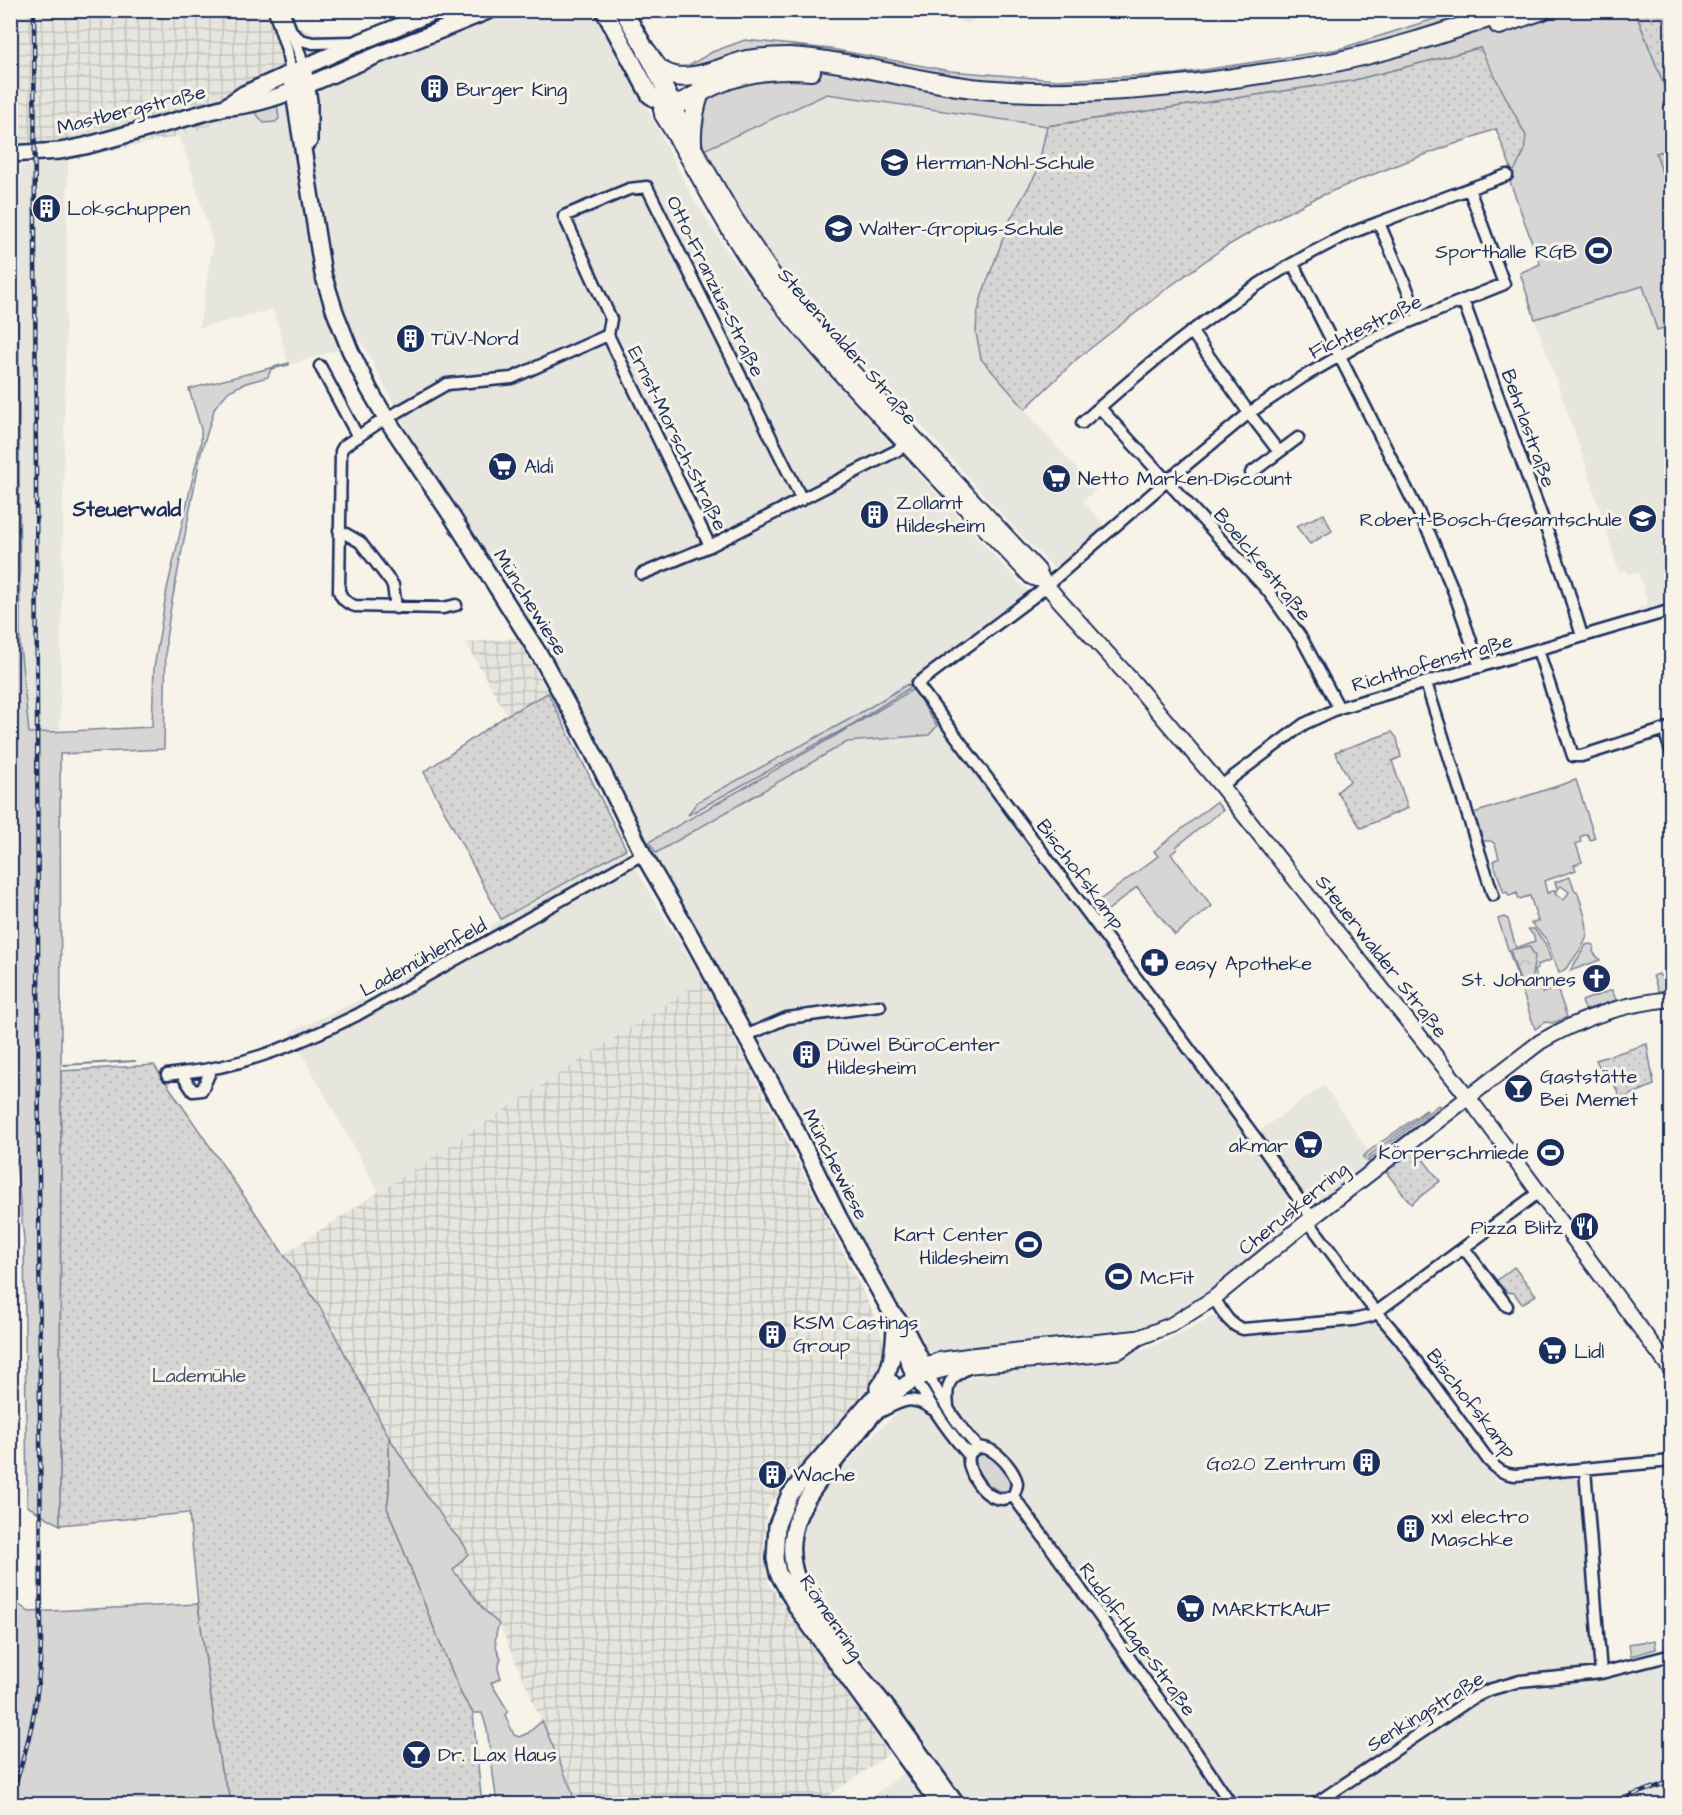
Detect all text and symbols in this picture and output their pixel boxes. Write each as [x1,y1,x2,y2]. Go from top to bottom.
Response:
building icon: Burger King [419,73,451,105]
place label: Burger King [456,76,567,105]
street label: Mastbergstraße [54,78,209,143]
school or university icon: Herman-Nohl-Schule [879,146,911,178]
place label: Herman-Nohl-Schule [916,149,1095,177]
street label: Otto-Franzius-Straße [659,191,771,382]
building icon: Lokschuppen [30,192,62,224]
place label: Lokschuppen [67,195,190,223]
school or university icon: Walter-Gropius-Schule [822,212,854,244]
place label: Walter-Gropius-Schule [859,215,1064,243]
sports icon: Sporthalle RGB [1582,235,1614,267]
place label: Sporthalle RGB [1435,238,1577,266]
street label: Steuerwalder Straße [771,262,924,432]
street label: Fichtestraße [1304,287,1427,366]
building icon: TÜV-Nord [394,322,426,354]
place label: TÜV-Nord [431,325,519,353]
street label: Ernst-Morsch-Straße [620,342,734,536]
street label: Behrlastraße [1494,365,1562,491]
supermarket icon: Aldi [487,450,519,482]
place label: Aldi [524,453,553,481]
supermarket icon: Netto Marken-Discount [1041,462,1073,494]
place label: Netto Marken-Discount [1078,465,1292,493]
place label: Zollamt Hildesheim [896,489,985,540]
district label: Steuerwald [72,495,182,524]
building icon: Zollamt Hildesheim [859,498,891,530]
street label: Boelckestraße [1207,502,1318,627]
school or university icon: Robert-Bosch-Gesamtschule [1627,503,1659,535]
place label: Robert-Bosch-Gesamtschule [1360,506,1622,534]
street label: Münchewiese [486,544,574,661]
street label: Richthofenstraße [1349,627,1516,699]
street label: Bischofskamp [1029,813,1131,936]
street label: Steuerwalder Straße [1308,869,1454,1044]
street label: Lademühlenfeld [355,912,492,1004]
pharmacy icon: easy Apotheke [1138,947,1170,979]
place label: easy Apotheke [1175,950,1312,979]
church icon: St. Johannes [1581,963,1613,995]
place label: St. Johannes [1461,966,1576,994]
place label: Düwel BüroCenter Hildesheim [827,1031,1000,1082]
building icon: Düwel BüroCenter Hildesheim [790,1039,822,1071]
place label: Gaststätte Bei Memet [1540,1063,1638,1114]
bar icon: Gaststätte Bei Memet [1503,1072,1535,1104]
street label: Münchewiese [795,1104,875,1225]
supermarket icon: akmar [1293,1129,1325,1161]
place label: akmar [1229,1132,1288,1160]
sports icon: Körperschmiede [1534,1136,1566,1168]
place label: Körperschmiede [1379,1139,1529,1167]
street label: Cheruskerring [1233,1156,1355,1263]
restaurant icon: Pizza Blitz [1568,1211,1600,1243]
place label: Pizza Blitz [1471,1214,1563,1242]
place label: Kart Center Hildesheim [894,1221,1008,1272]
sports icon: Kart Center Hildesheim [1013,1229,1045,1261]
sports icon: McFit [1103,1261,1135,1293]
place label: McFit [1140,1264,1194,1292]
place label: KSM Castings Group [793,1309,918,1360]
building icon: KSM Castings Group [756,1318,788,1350]
supermarket icon: Lidl [1537,1335,1569,1367]
place label: Lidl [1574,1338,1604,1366]
street label: Bischofskamp [1419,1343,1523,1464]
park label: Lademühle [152,1362,247,1390]
building icon: Go20 Zentrum [1350,1447,1382,1479]
place label: Go20 Zentrum [1206,1450,1345,1478]
building icon: Wache [756,1458,788,1490]
place label: Wache [793,1461,856,1489]
place label: xxl electro Maschke [1431,1503,1529,1554]
building icon: xxl electro Maschke [1394,1512,1426,1544]
street label: Rudolf-Hage-Straße [1071,1557,1203,1723]
street label: Römerring [792,1569,870,1666]
supermarket icon: MARKTKAUF [1175,1593,1207,1625]
place label: MARKTKAUF [1212,1596,1330,1624]
street label: Senkingstraße [1361,1664,1490,1760]
bar icon: Dr. Lax Haus [401,1738,433,1770]
place label: Dr. Lax Haus [438,1741,557,1769]

